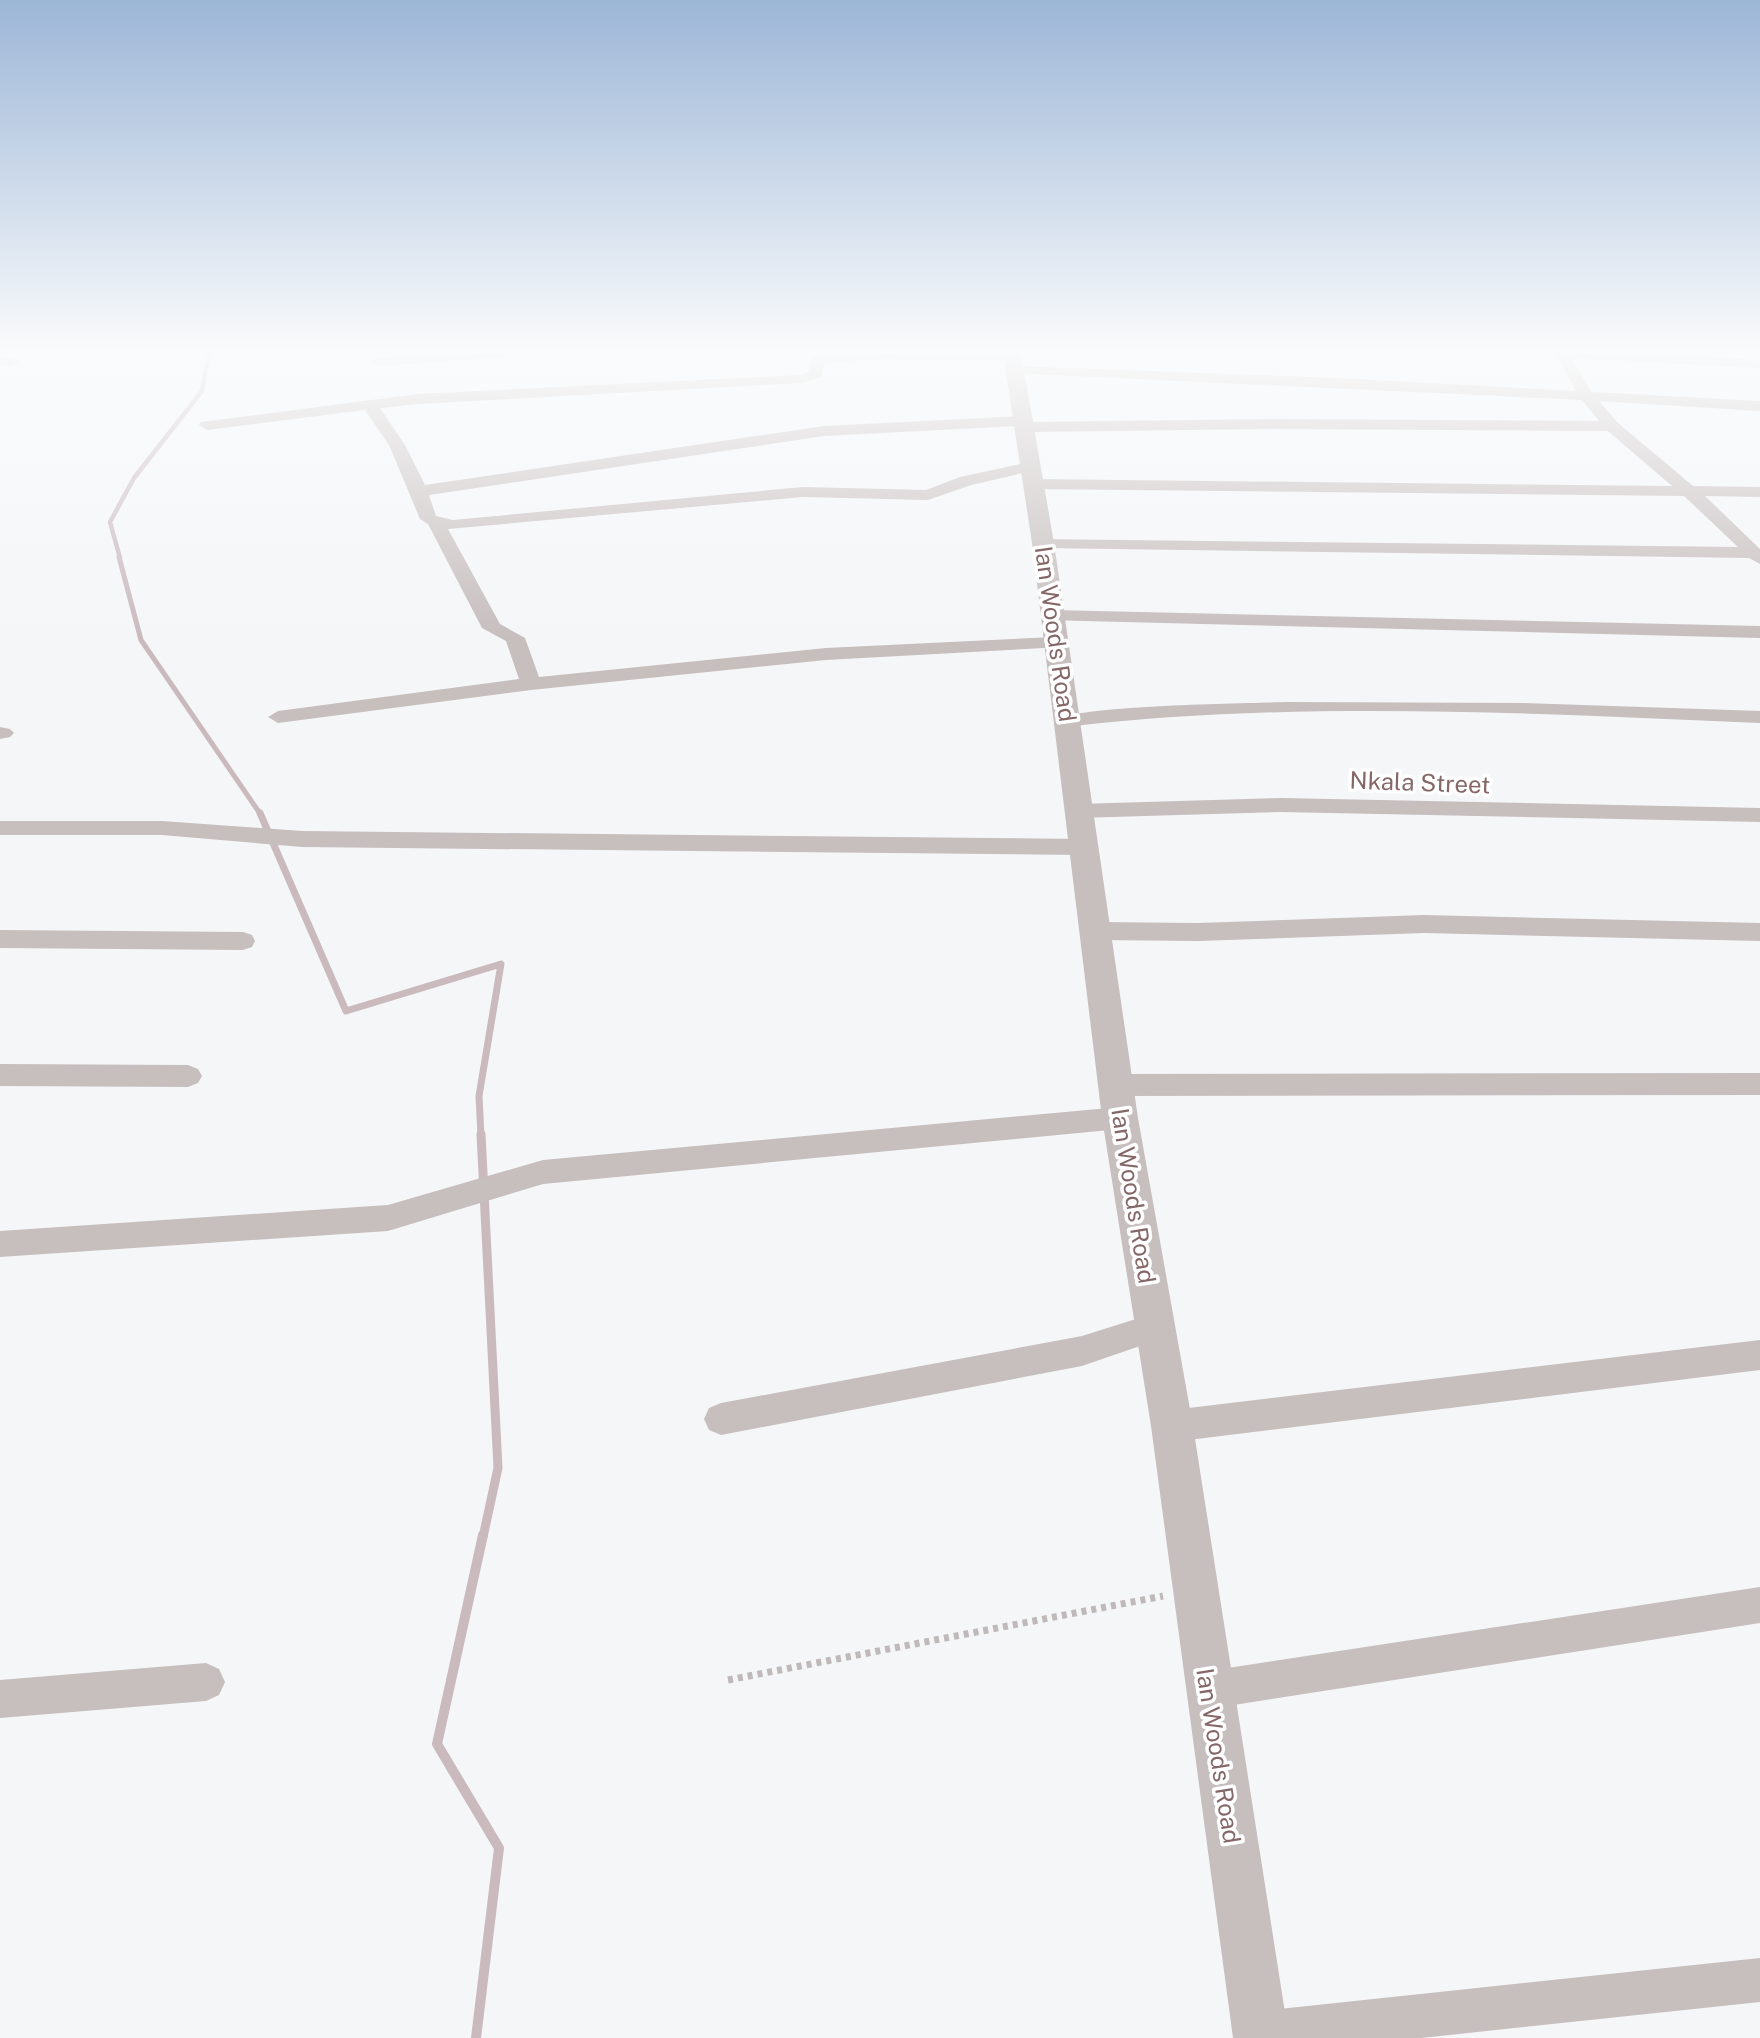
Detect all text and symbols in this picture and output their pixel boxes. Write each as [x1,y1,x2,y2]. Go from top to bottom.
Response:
street label: Ian Woods Road [1030,544,1082,724]
street label: Nkala Street [1349,766,1491,798]
street label: Ian Woods Road [1106,1106,1162,1285]
street label: Ian Woods Road [1191,1666,1247,1845]

